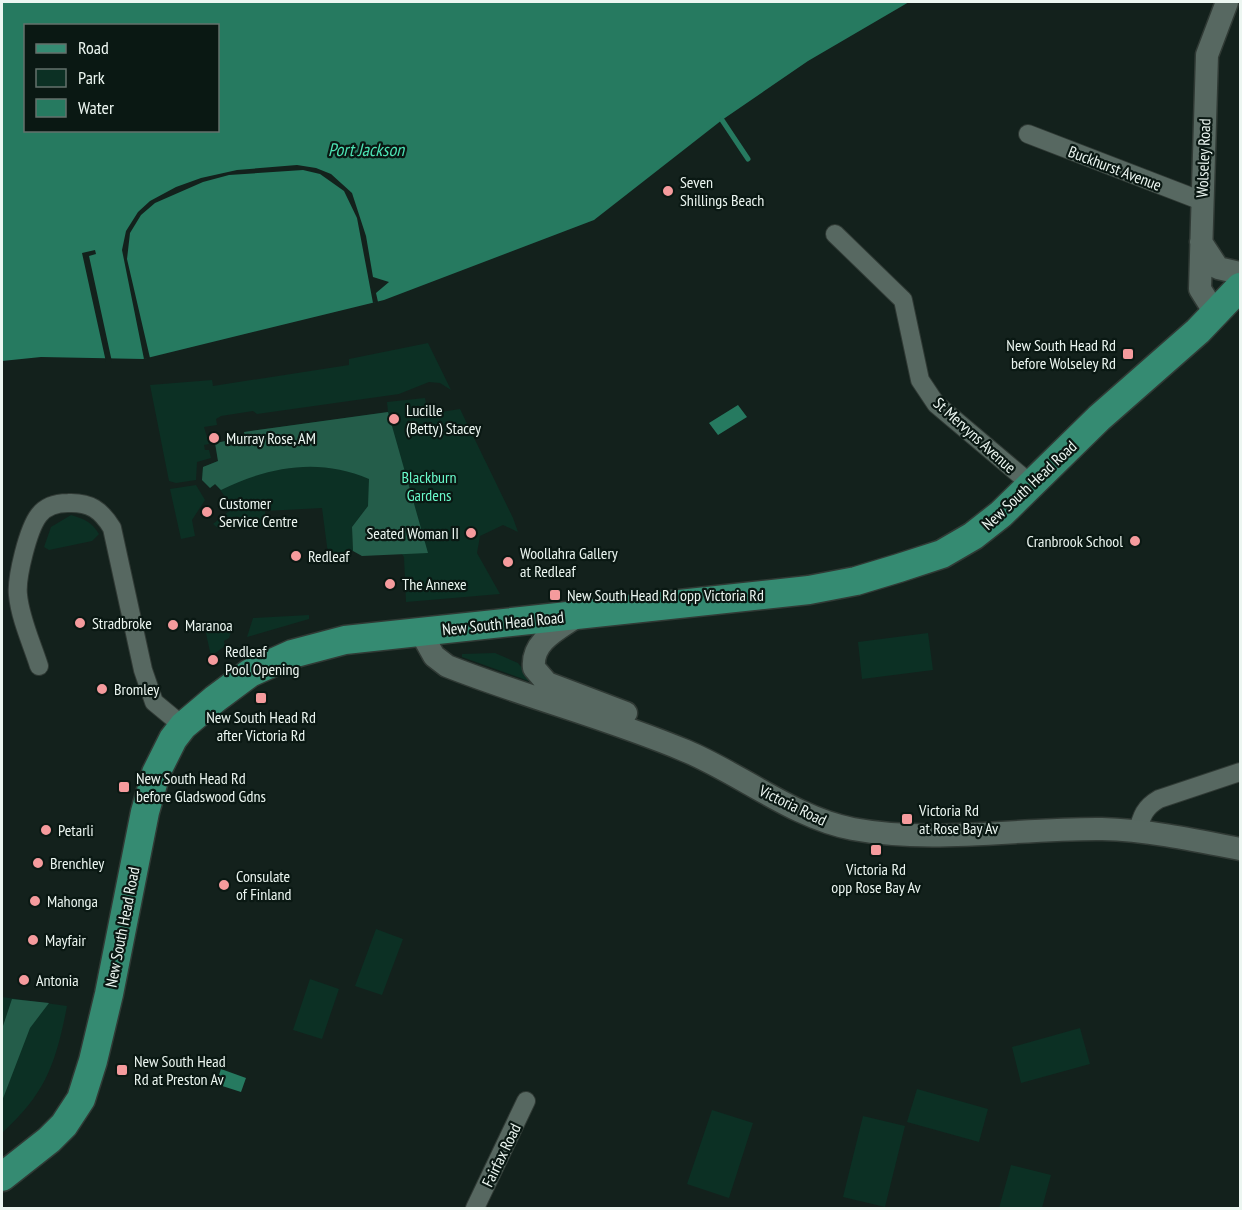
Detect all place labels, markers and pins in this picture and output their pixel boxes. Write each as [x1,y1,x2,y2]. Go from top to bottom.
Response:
place label: Seven Shillings Beach [680,172,764,210]
marker: Seven Shillings Beach [661,184,675,198]
place label: New South Head Rd before Wolseley Rd [1006,335,1116,373]
marker: New South Head Rd before Wolseley Rd [1121,347,1135,361]
place label: Lucille (Betty) Stacey [406,400,481,438]
marker: Lucille (Betty) Stacey [387,412,401,426]
place label: Murray Rose, AM [226,428,316,448]
marker: Murray Rose, AM [207,431,221,445]
place label: Customer Service Centre [219,493,298,531]
marker: Customer Service Centre [200,505,214,519]
place label: Seated Woman II [366,523,459,543]
marker: Seated Woman II [464,526,478,540]
place label: Cranbrook School [1027,531,1123,551]
marker: Cranbrook School [1128,534,1142,548]
place label: Woollahra Gallery at Redleaf [520,543,618,581]
place label: Redleaf [308,546,350,566]
marker: Redleaf [289,549,303,563]
marker: Woollahra Gallery at Redleaf [501,555,515,569]
place label: The Annexe [402,574,467,594]
marker: The Annexe [383,577,397,591]
place label: New South Head Rd opp Victoria Rd [567,585,764,605]
marker: New South Head Rd opp Victoria Rd [548,588,562,602]
place label: Stradbroke [92,613,152,633]
place label: Maranoa [185,615,233,635]
marker: Stradbroke [73,616,87,630]
marker: Maranoa [166,618,180,632]
place label: Redleaf Pool Opening [225,641,299,679]
marker: Redleaf Pool Opening [206,653,220,667]
place label: Bromley [114,679,159,699]
marker: Bromley [95,682,109,696]
marker: New South Head Rd after Victoria Rd [254,691,268,705]
place label: New South Head Rd after Victoria Rd [206,707,316,745]
place label: New South Head Rd before Gladswood Gdns [136,768,266,806]
marker: New South Head Rd before Gladswood Gdns [117,780,131,794]
place label: Victoria Rd at Rose Bay Av [918,800,999,838]
marker: Victoria Rd at Rose Bay Av [900,812,914,826]
place label: Petarli [58,820,94,840]
marker: Petarli [39,823,53,837]
marker: Victoria Rd opp Rose Bay Av [869,843,883,857]
place label: Brenchley [50,853,104,873]
marker: Brenchley [31,856,45,870]
place label: Victoria Rd opp Rose Bay Av [831,859,921,897]
place label: Consulate of Finland [236,866,292,904]
marker: Consulate of Finland [217,878,231,892]
place label: Mahonga [47,891,98,911]
marker: Mahonga [28,894,42,908]
place label: Mayfair [45,930,87,950]
marker: Mayfair [26,933,40,947]
place label: Antonia [36,970,79,990]
marker: Antonia [17,973,31,987]
place label: New South Head Rd at Preston Av [134,1051,226,1089]
marker: New South Head Rd at Preston Av [115,1063,129,1077]

